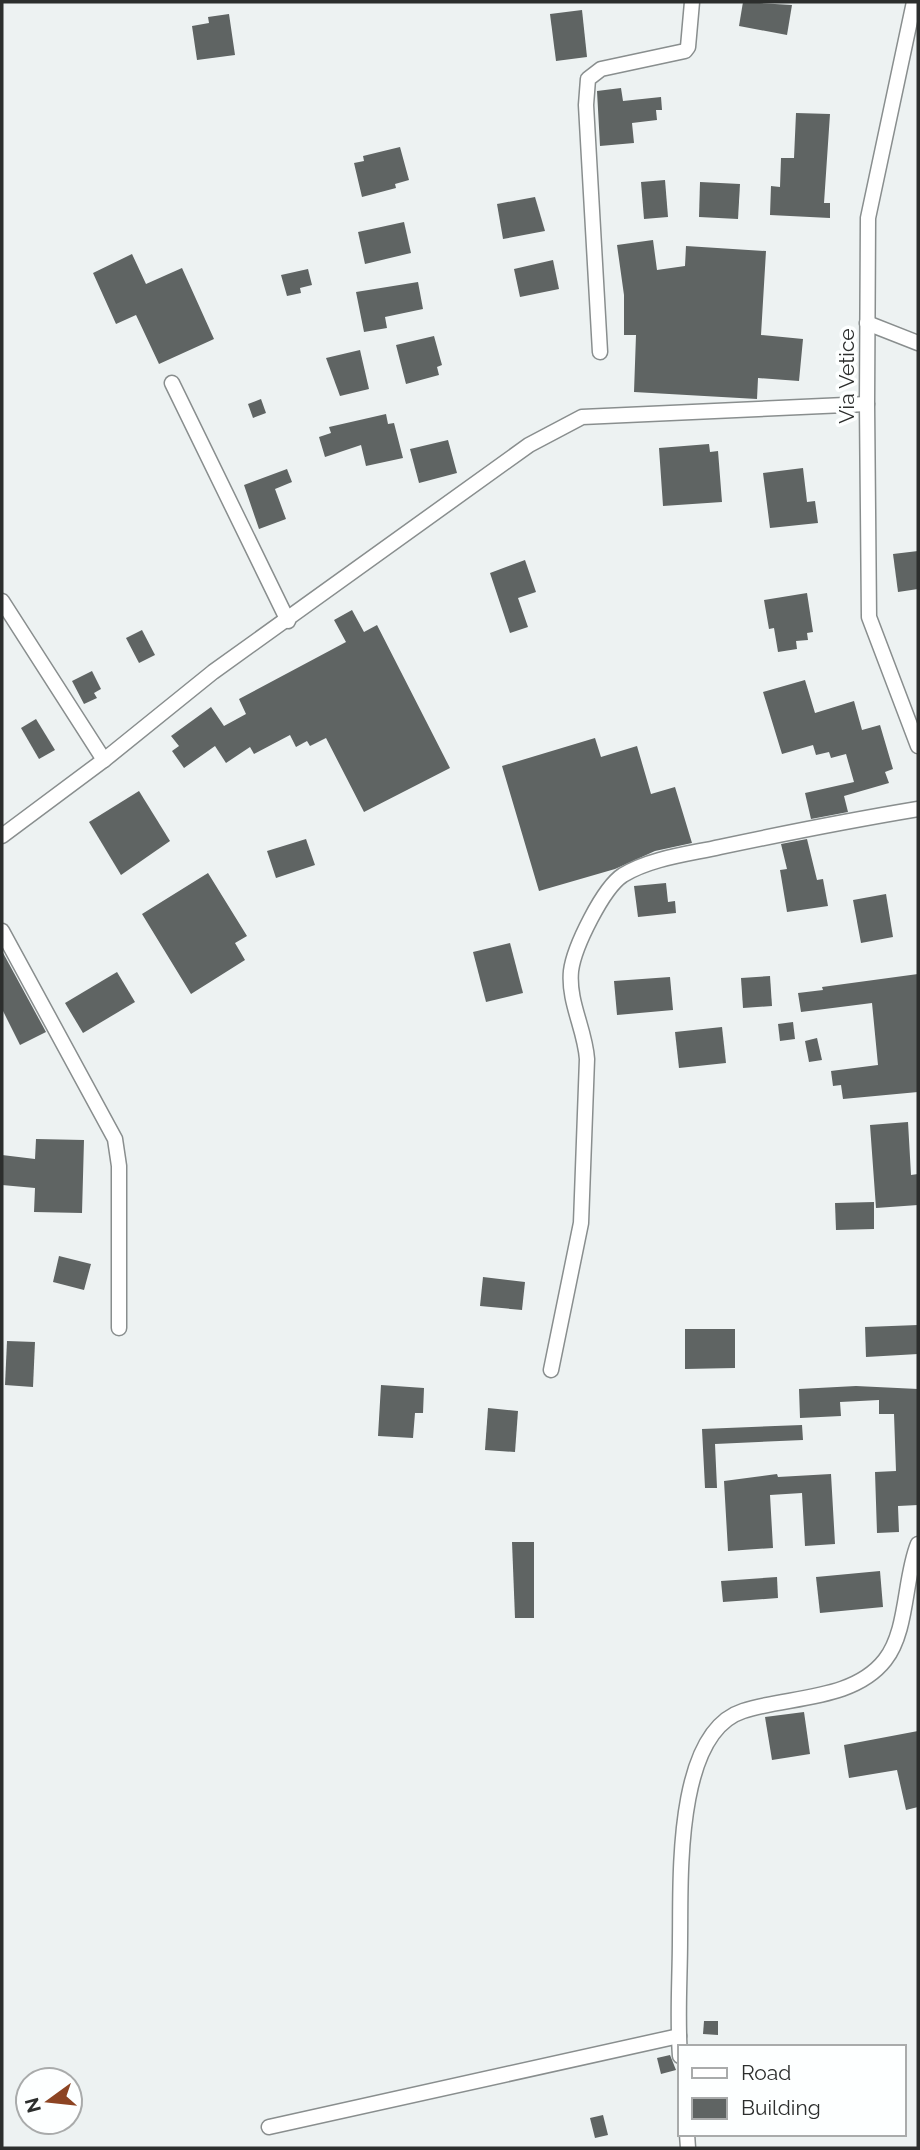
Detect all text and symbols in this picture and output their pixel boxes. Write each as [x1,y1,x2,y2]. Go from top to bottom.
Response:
street label: Via Vetice [834,328,859,424]
legend [678,2045,906,2136]
text: Road [741,2060,791,2085]
north arrow [14,2066,84,2136]
text: Building [741,2095,821,2120]
text: N [20,2096,45,2115]

